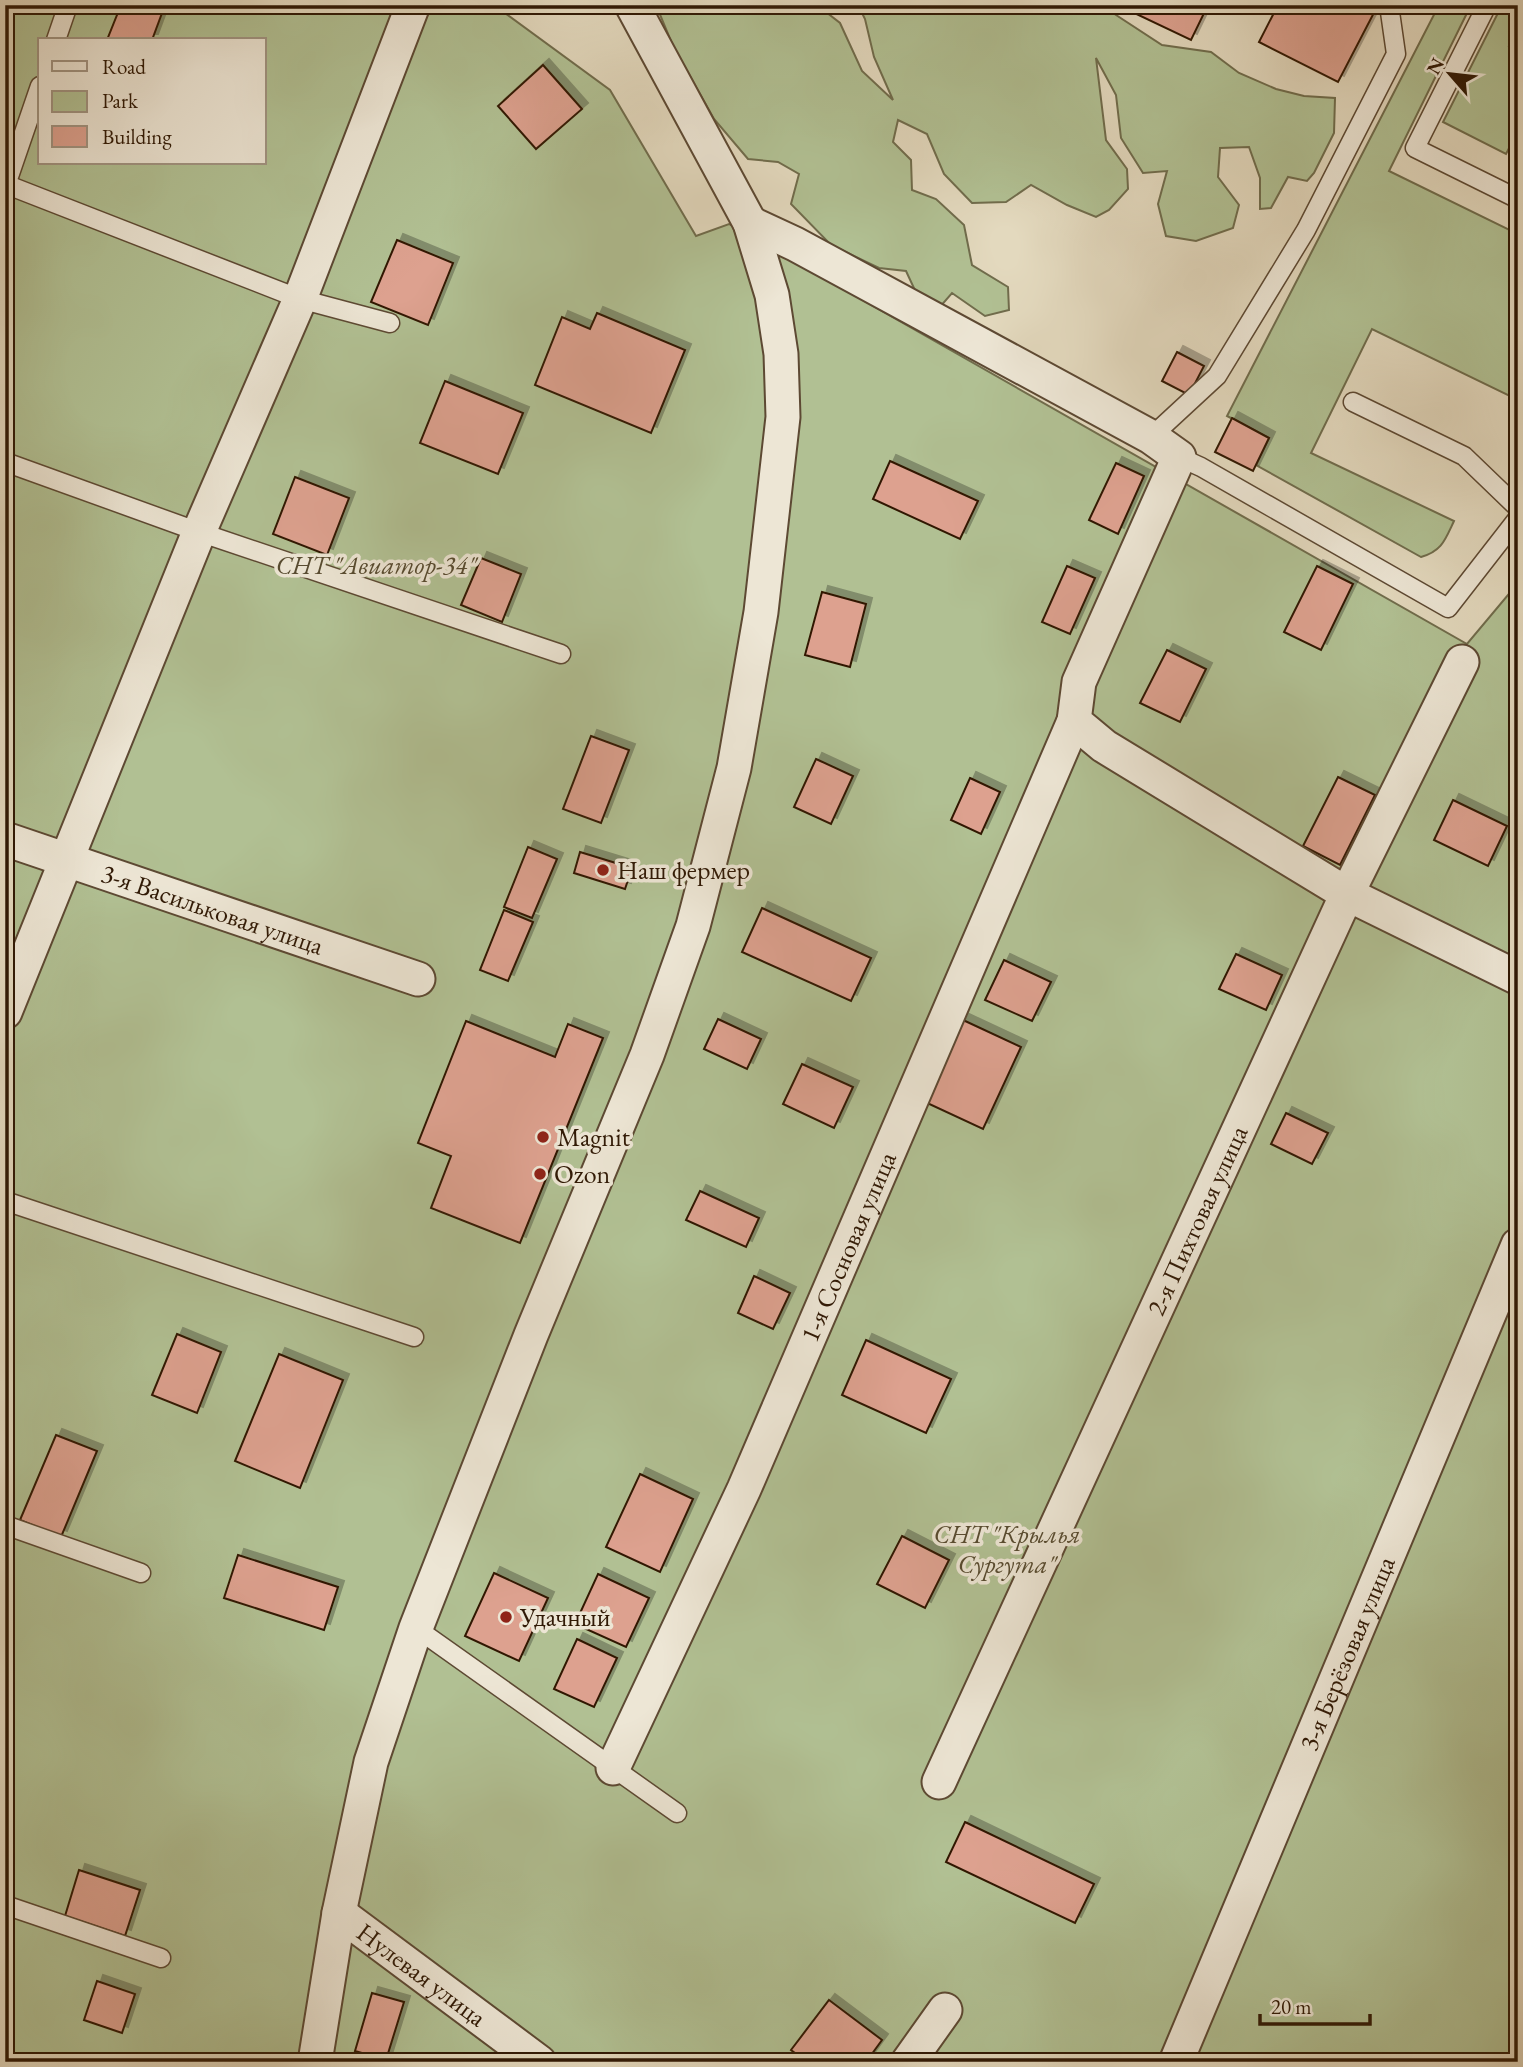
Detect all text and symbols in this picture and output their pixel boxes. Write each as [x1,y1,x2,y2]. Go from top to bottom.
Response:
legend [38,38,266,164]
north arrow [1414,38,1484,108]
text: Road [102,53,146,80]
text: N [1421,53,1450,79]
text: Park [102,87,139,114]
text: Building [102,123,172,150]
park label: СНТ "Авиатор-34" [276,548,479,582]
place label: Наш фермер [617,853,750,887]
street label: 3-я Васильковая улица [97,856,329,963]
marker: Наш фермер [595,862,611,878]
street label: 2-я Пихтовая улица [1139,1119,1256,1321]
place label: Magnit [557,1120,630,1154]
marker: Magnit [535,1129,551,1145]
street label: 1-я Сосновая улица [792,1146,904,1347]
place label: Ozon [554,1157,611,1191]
marker: Ozon [532,1166,548,1182]
park label: CНТ "Крылья Сургута" [934,1517,1080,1581]
street label: 3-я Берёзовая улица [1291,1551,1403,1756]
place label: Удачный [519,1600,611,1634]
marker: Удачный [498,1609,514,1625]
street label: Нулевая улица [350,1915,494,2034]
scale bar [1260,1983,1371,2027]
text: 20 m [1271,1993,1312,2020]

